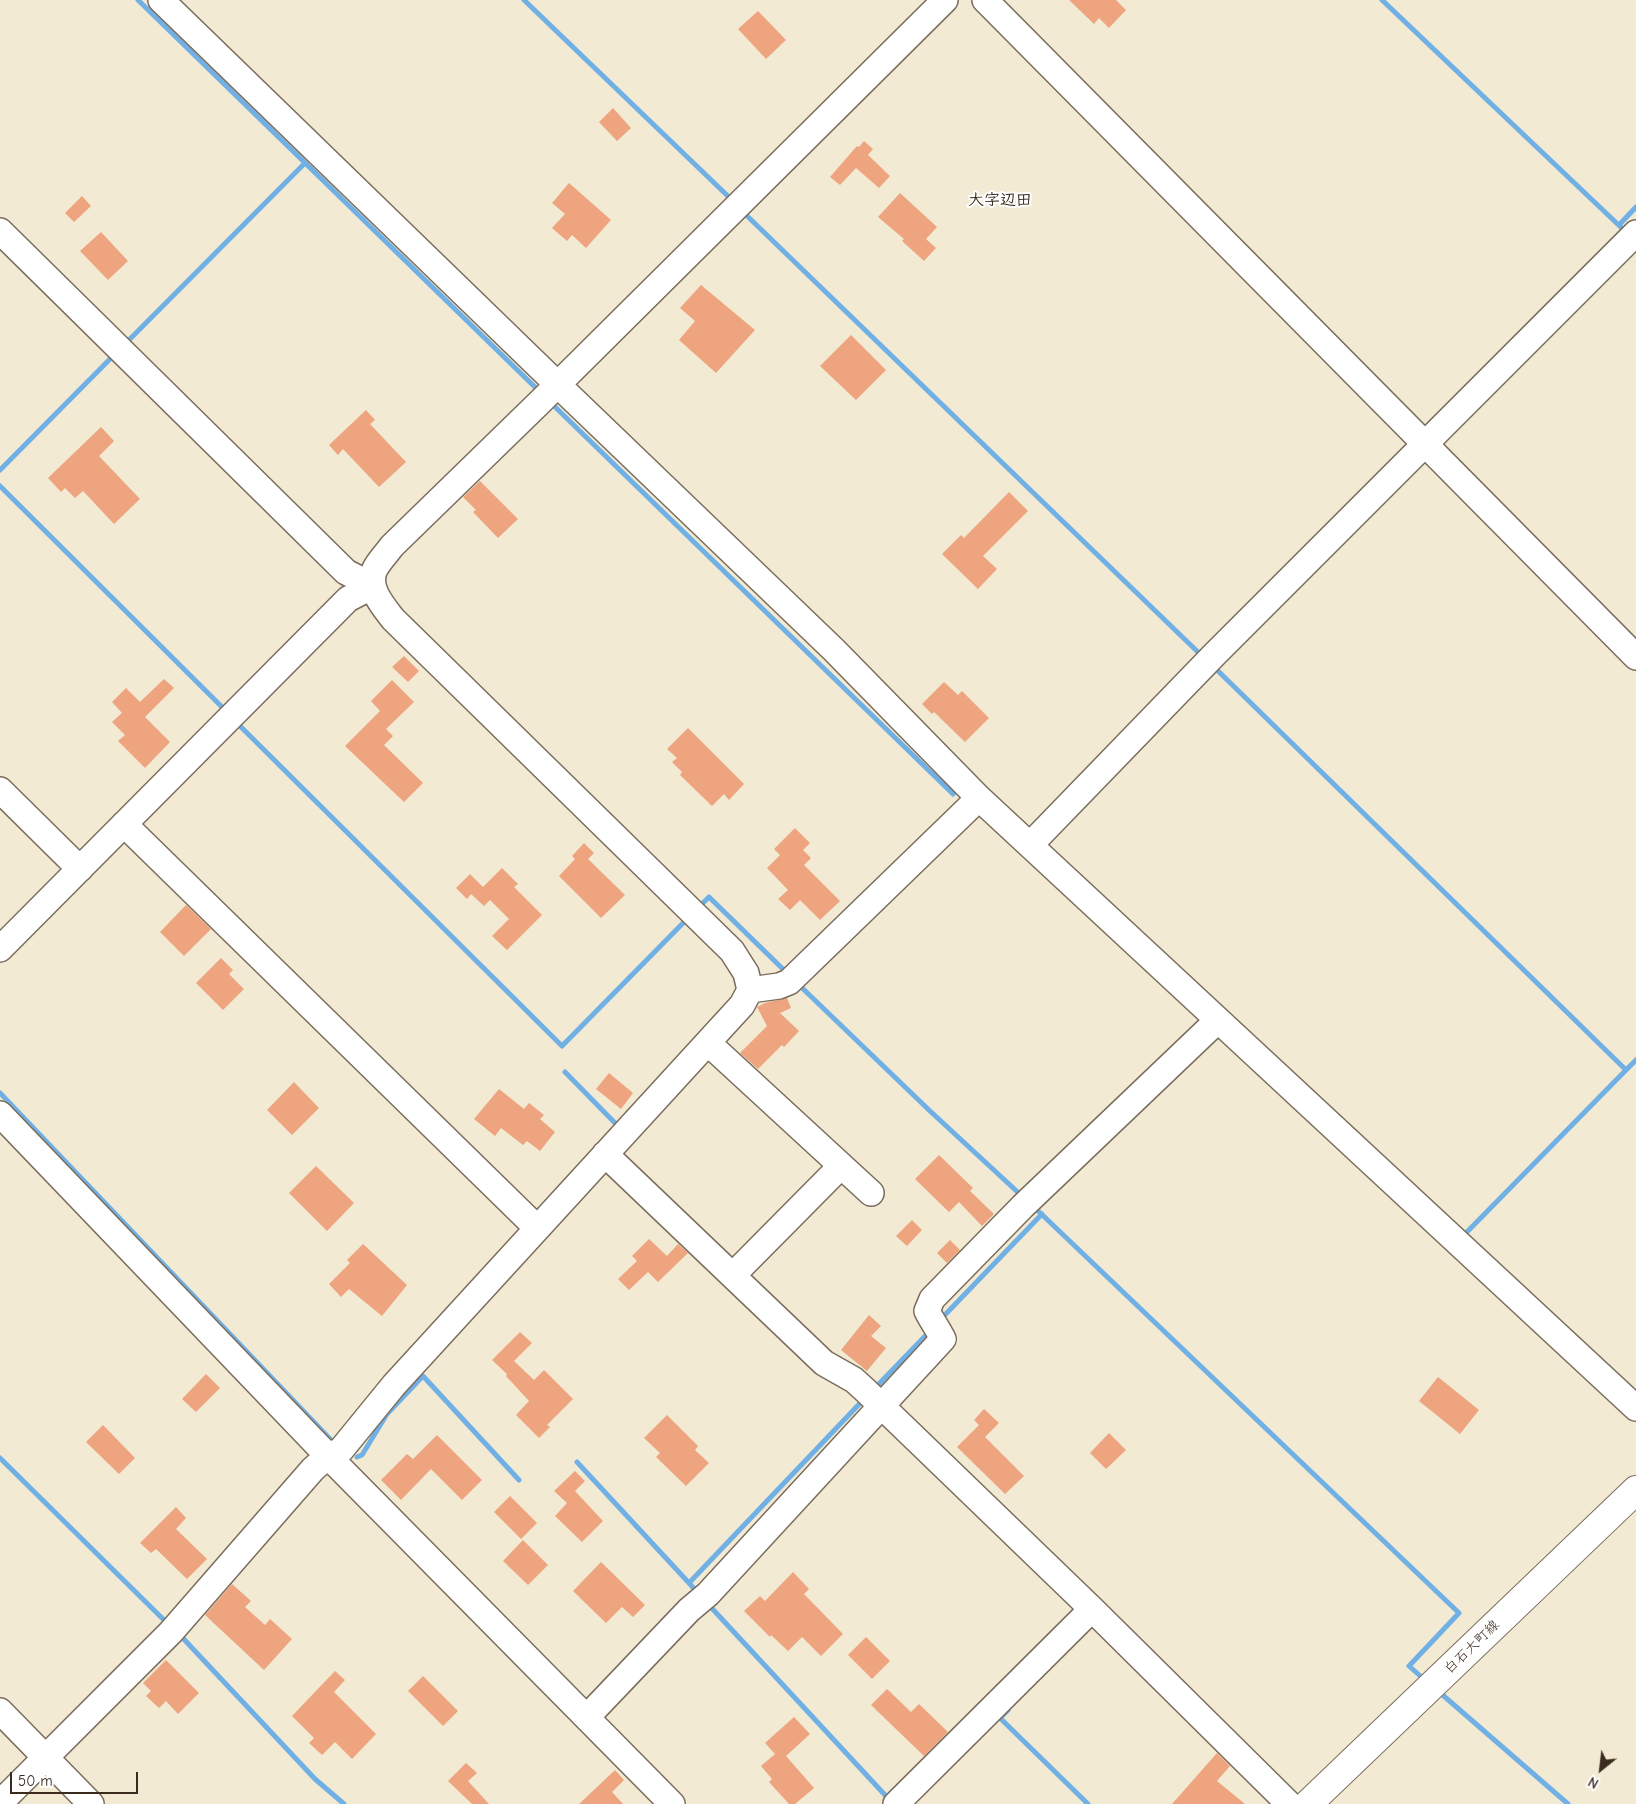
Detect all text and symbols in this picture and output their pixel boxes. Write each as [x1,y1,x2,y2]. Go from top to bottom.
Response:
district label: 大字辺田 [968,190,1032,210]
street label: 白石大町線 [1441,1617,1503,1677]
north arrow [1576,1744,1626,1794]
scale bar [12,1762,140,1794]
text: 50 m [18,1772,53,1790]
text: N [1585,1773,1602,1792]

